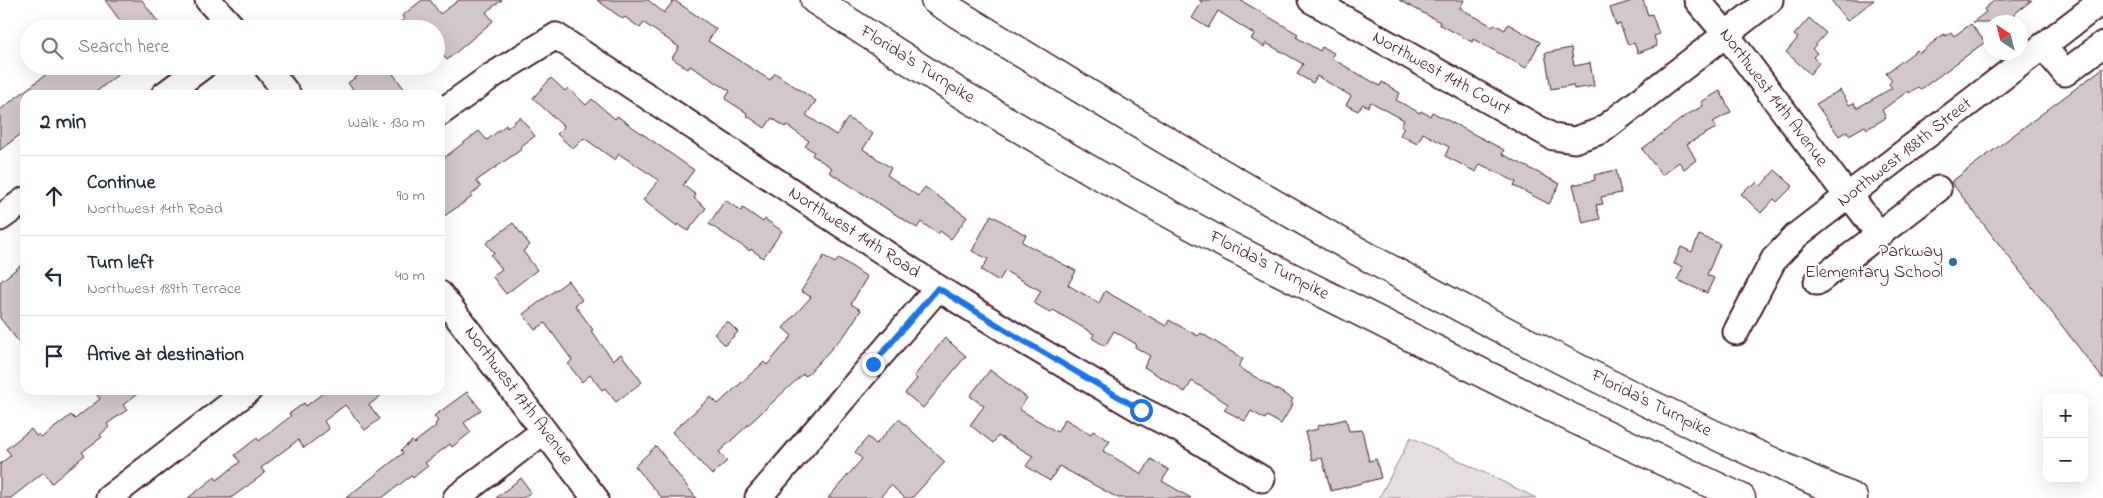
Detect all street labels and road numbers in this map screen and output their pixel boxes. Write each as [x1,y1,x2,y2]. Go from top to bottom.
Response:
street label: Florida's Turnpike [854,19,980,111]
street label: Northwest 14th Avenue [1712,23,1834,173]
street label: Northwest 14th Court [1367,25,1515,123]
street label: Northwest 188th Street [1832,92,1978,214]
street label: Northwest 14th Road [783,181,925,285]
street label: Florida's Turnpike [1204,224,1334,308]
street label: Northwest 17th Avenue [457,321,579,471]
street label: Florida's Turnpike [1585,363,1716,445]

